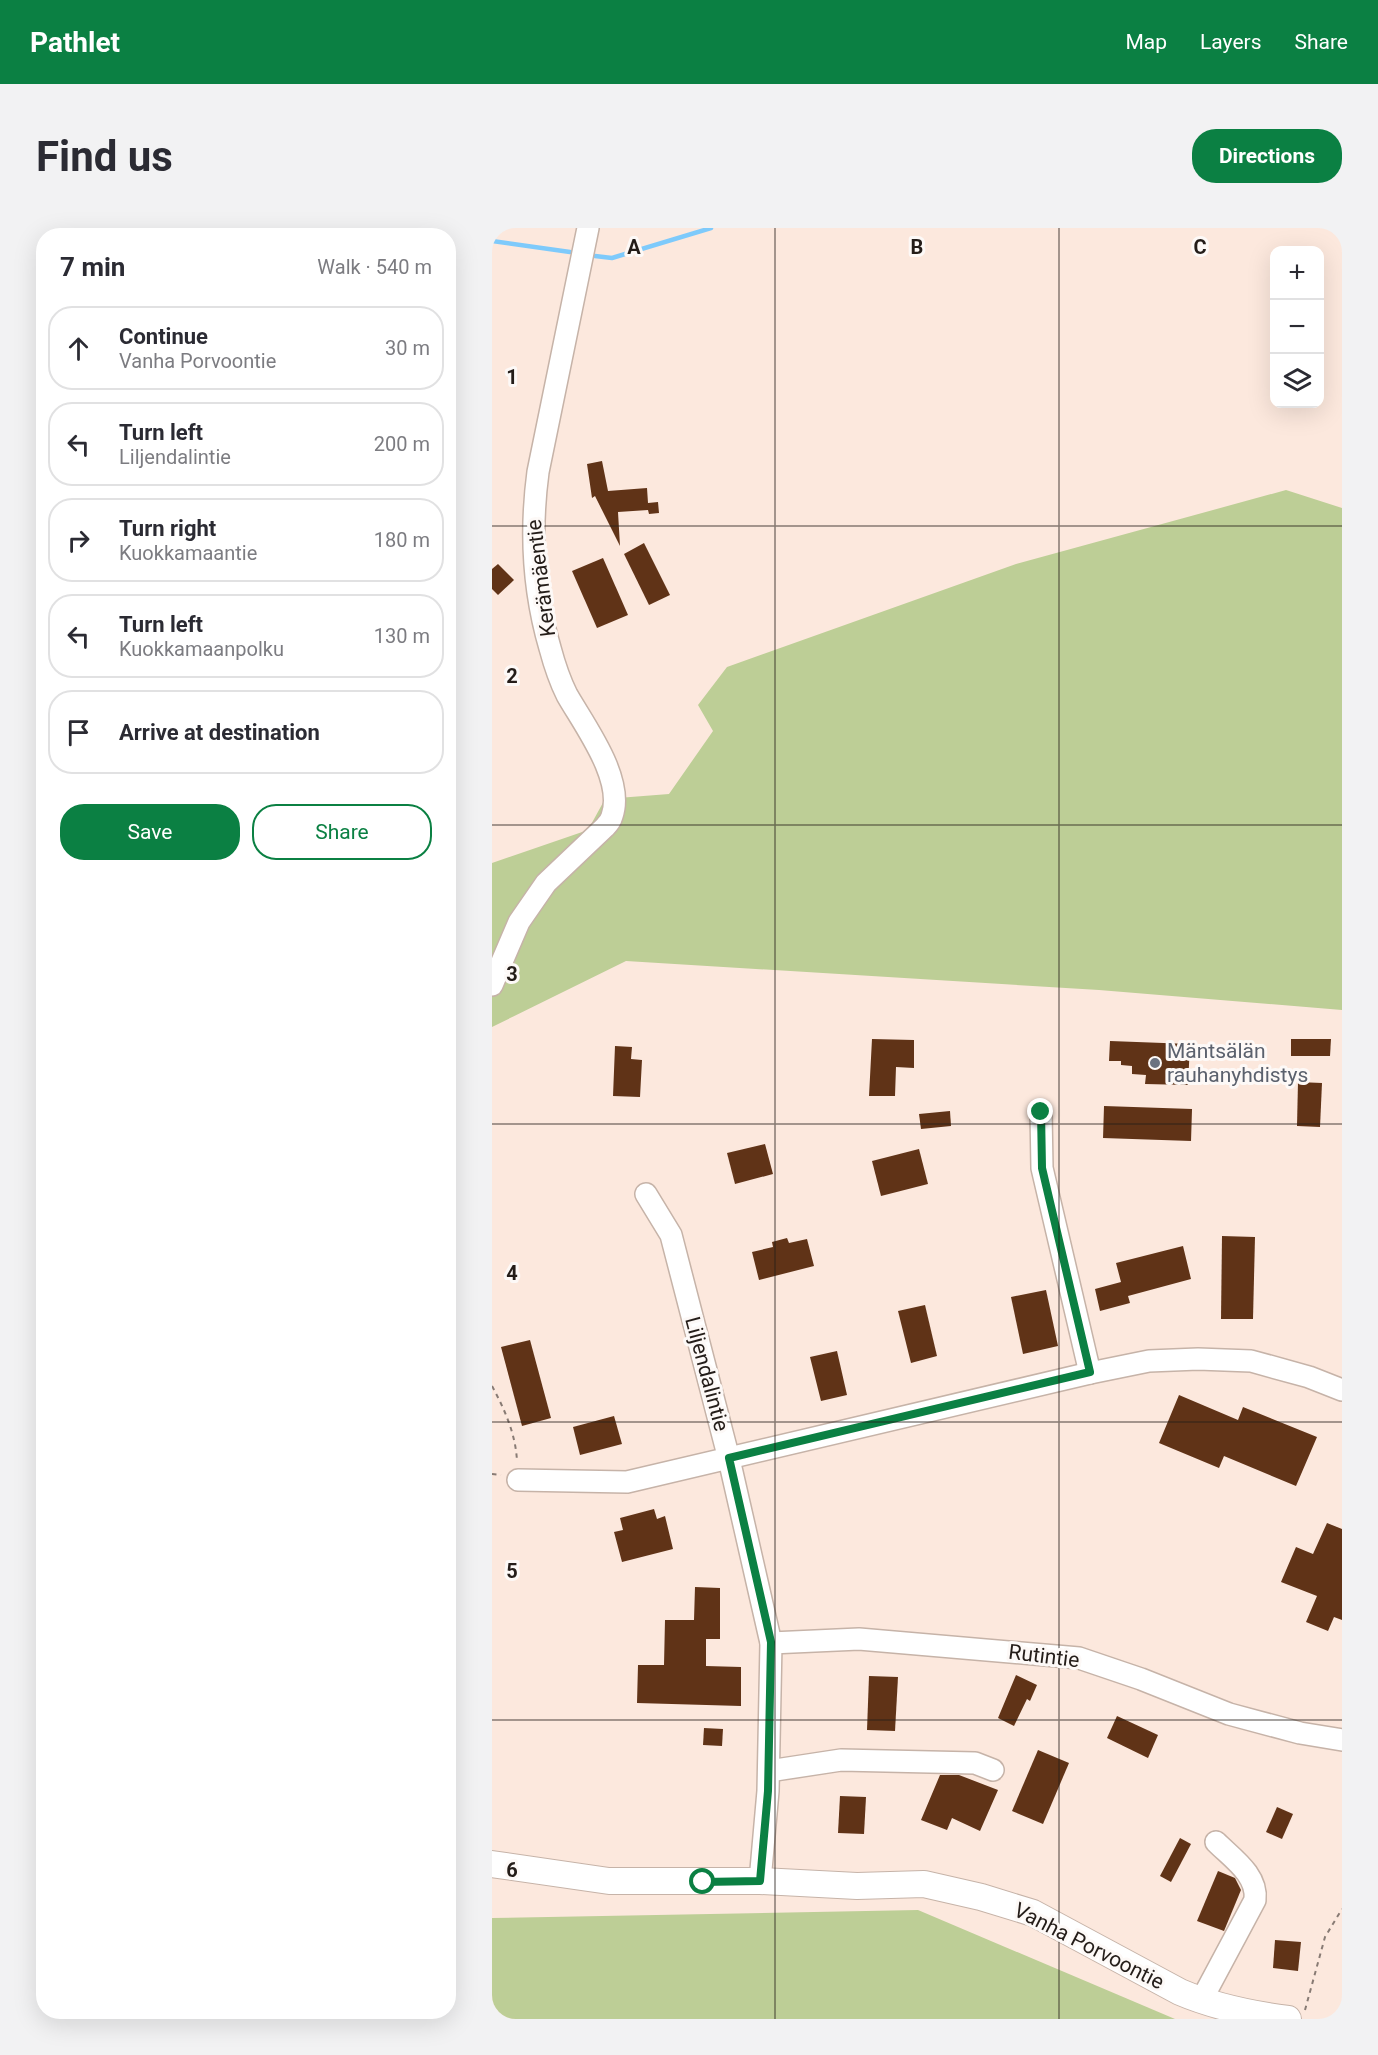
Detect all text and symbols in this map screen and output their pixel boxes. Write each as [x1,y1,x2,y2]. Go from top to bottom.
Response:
text: Pathlet [30,26,120,59]
text: Map [1125,30,1167,54]
text: Layers [1200,30,1261,54]
text: Share [1294,30,1348,54]
button: Directions [1192,129,1342,183]
text: Find us [36,132,173,181]
text: A [627,235,641,259]
text: B [911,235,923,259]
text: C [1193,235,1207,259]
map controls [1270,246,1324,408]
button: + [1270,246,1324,300]
text: 7 min [60,252,125,282]
text: Walk · 540 m [317,255,432,279]
button: − [1270,300,1324,354]
text: Continue [119,324,208,349]
icon: ahead [62,332,95,365]
text: 30 m [385,336,430,360]
text: Vanha Porvoontie [119,349,276,373]
button: layers [1270,354,1324,408]
text: 1 [506,365,518,389]
text: Turn left [119,420,203,445]
icon: left [62,428,95,461]
text: 200 m [374,432,430,456]
text: Liljendalintie [119,445,231,469]
text: Turn right [119,516,216,541]
street label: Kerämäentie [522,518,560,638]
icon: right [62,524,95,557]
text: 180 m [374,528,430,552]
text: Kuokkamaantie [119,541,257,565]
text: Turn left [119,612,203,637]
icon: left [62,620,95,653]
text: 130 m [374,624,430,648]
text: Kuokkamaanpolku [119,637,284,661]
text: 2 [506,664,518,688]
icon: arrive [62,716,95,749]
text: Arrive at destination [119,720,320,745]
button: Save [60,804,240,860]
button: Share [252,804,432,860]
text: 3 [506,962,518,986]
place label: Mäntsälän rauhanyhdistys [1167,1039,1308,1087]
marker: Mäntsälän rauhanyhdistys [1148,1056,1162,1070]
route end [1027,1098,1053,1124]
text: 4 [506,1261,518,1285]
street label: Liljendalintie [680,1314,734,1434]
text: 5 [506,1559,518,1583]
street label: Rutintie [1007,1640,1081,1672]
text: 6 [506,1858,518,1882]
route start [689,1868,715,1894]
street label: Vanha Porvoontie [1010,1898,1168,1994]

